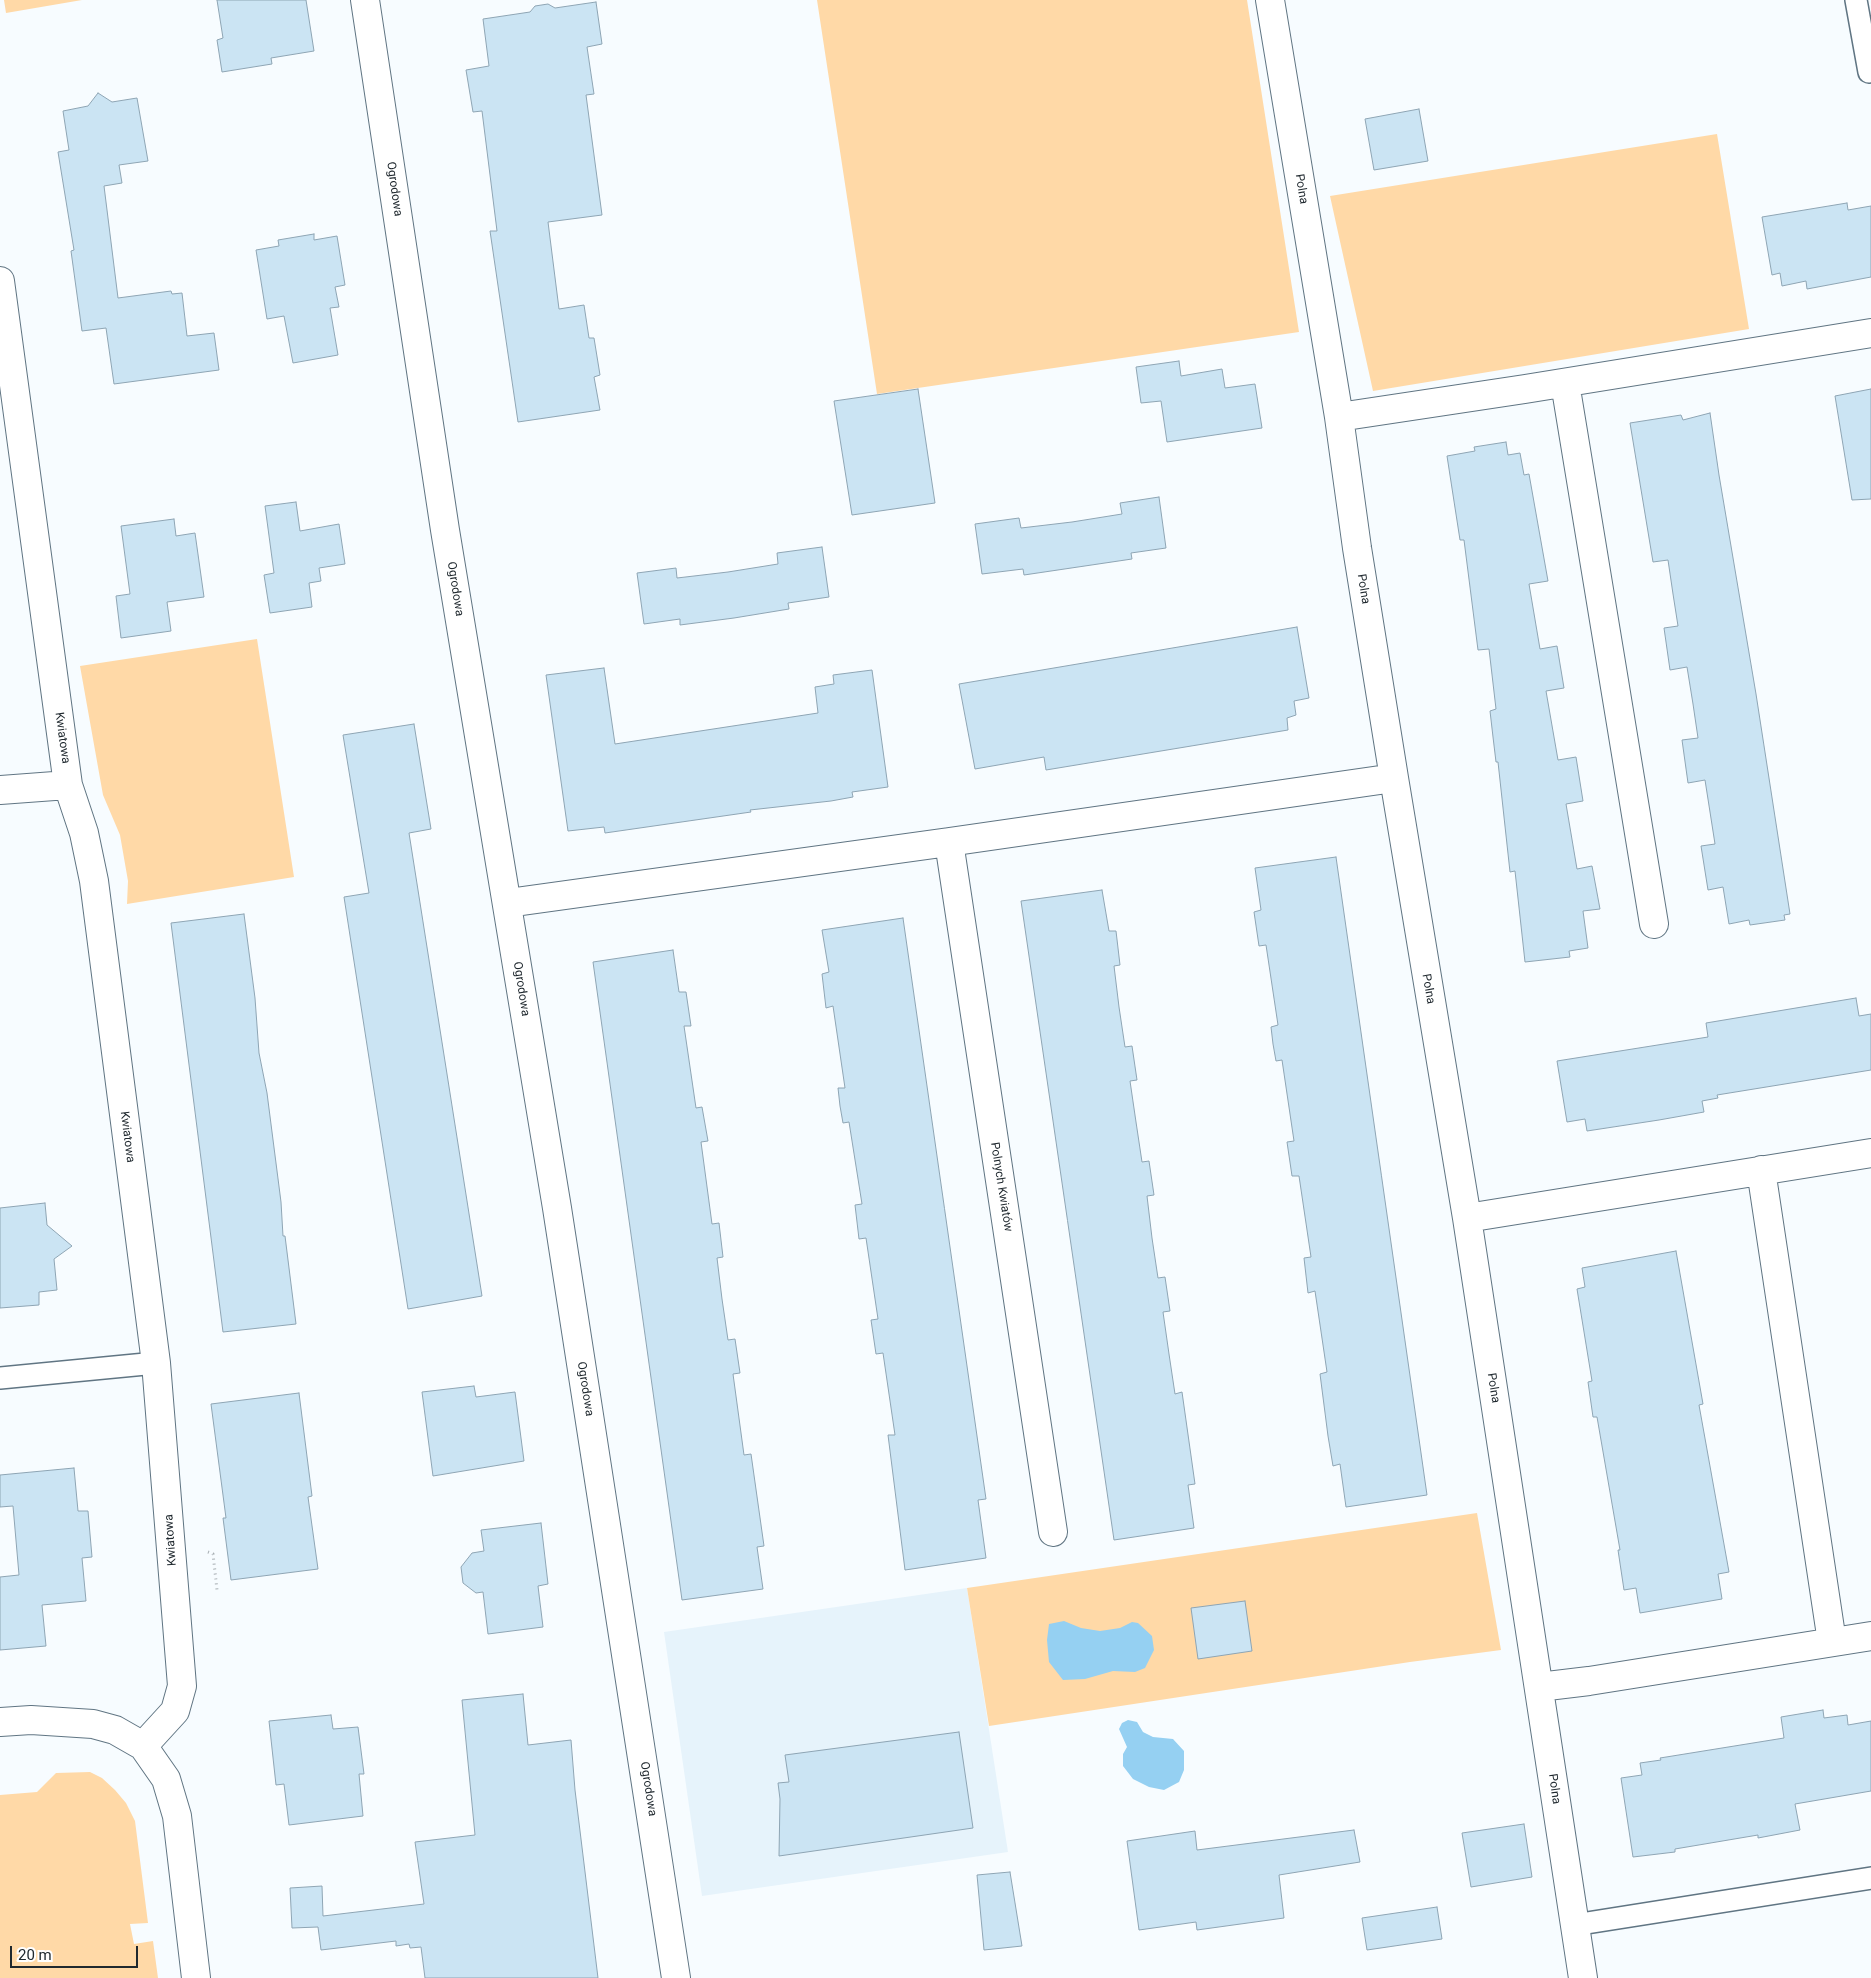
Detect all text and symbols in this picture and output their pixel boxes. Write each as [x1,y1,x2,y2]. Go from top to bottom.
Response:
street label: Ogrodowa [383,161,405,217]
street label: Polna [1292,173,1310,205]
street label: Ogrodowa [444,561,466,617]
street label: Polna [1354,573,1372,605]
street label: Kwiatowa [51,711,73,765]
street label: Ogrodowa [510,961,532,1017]
street label: Polna [1418,973,1438,1005]
street label: Kwiatowa [117,1110,137,1164]
street label: Polnych Kwiatów [987,1141,1015,1233]
street label: Ogrodowa [574,1361,596,1417]
street label: Polna [1484,1372,1502,1404]
street label: Kwiatowa [162,1514,180,1566]
street label: Ogrodowa [637,1761,659,1817]
street label: Polna [1545,1773,1563,1805]
scale bar [12,1936,140,1968]
text: 20 m [18,1946,52,1964]

